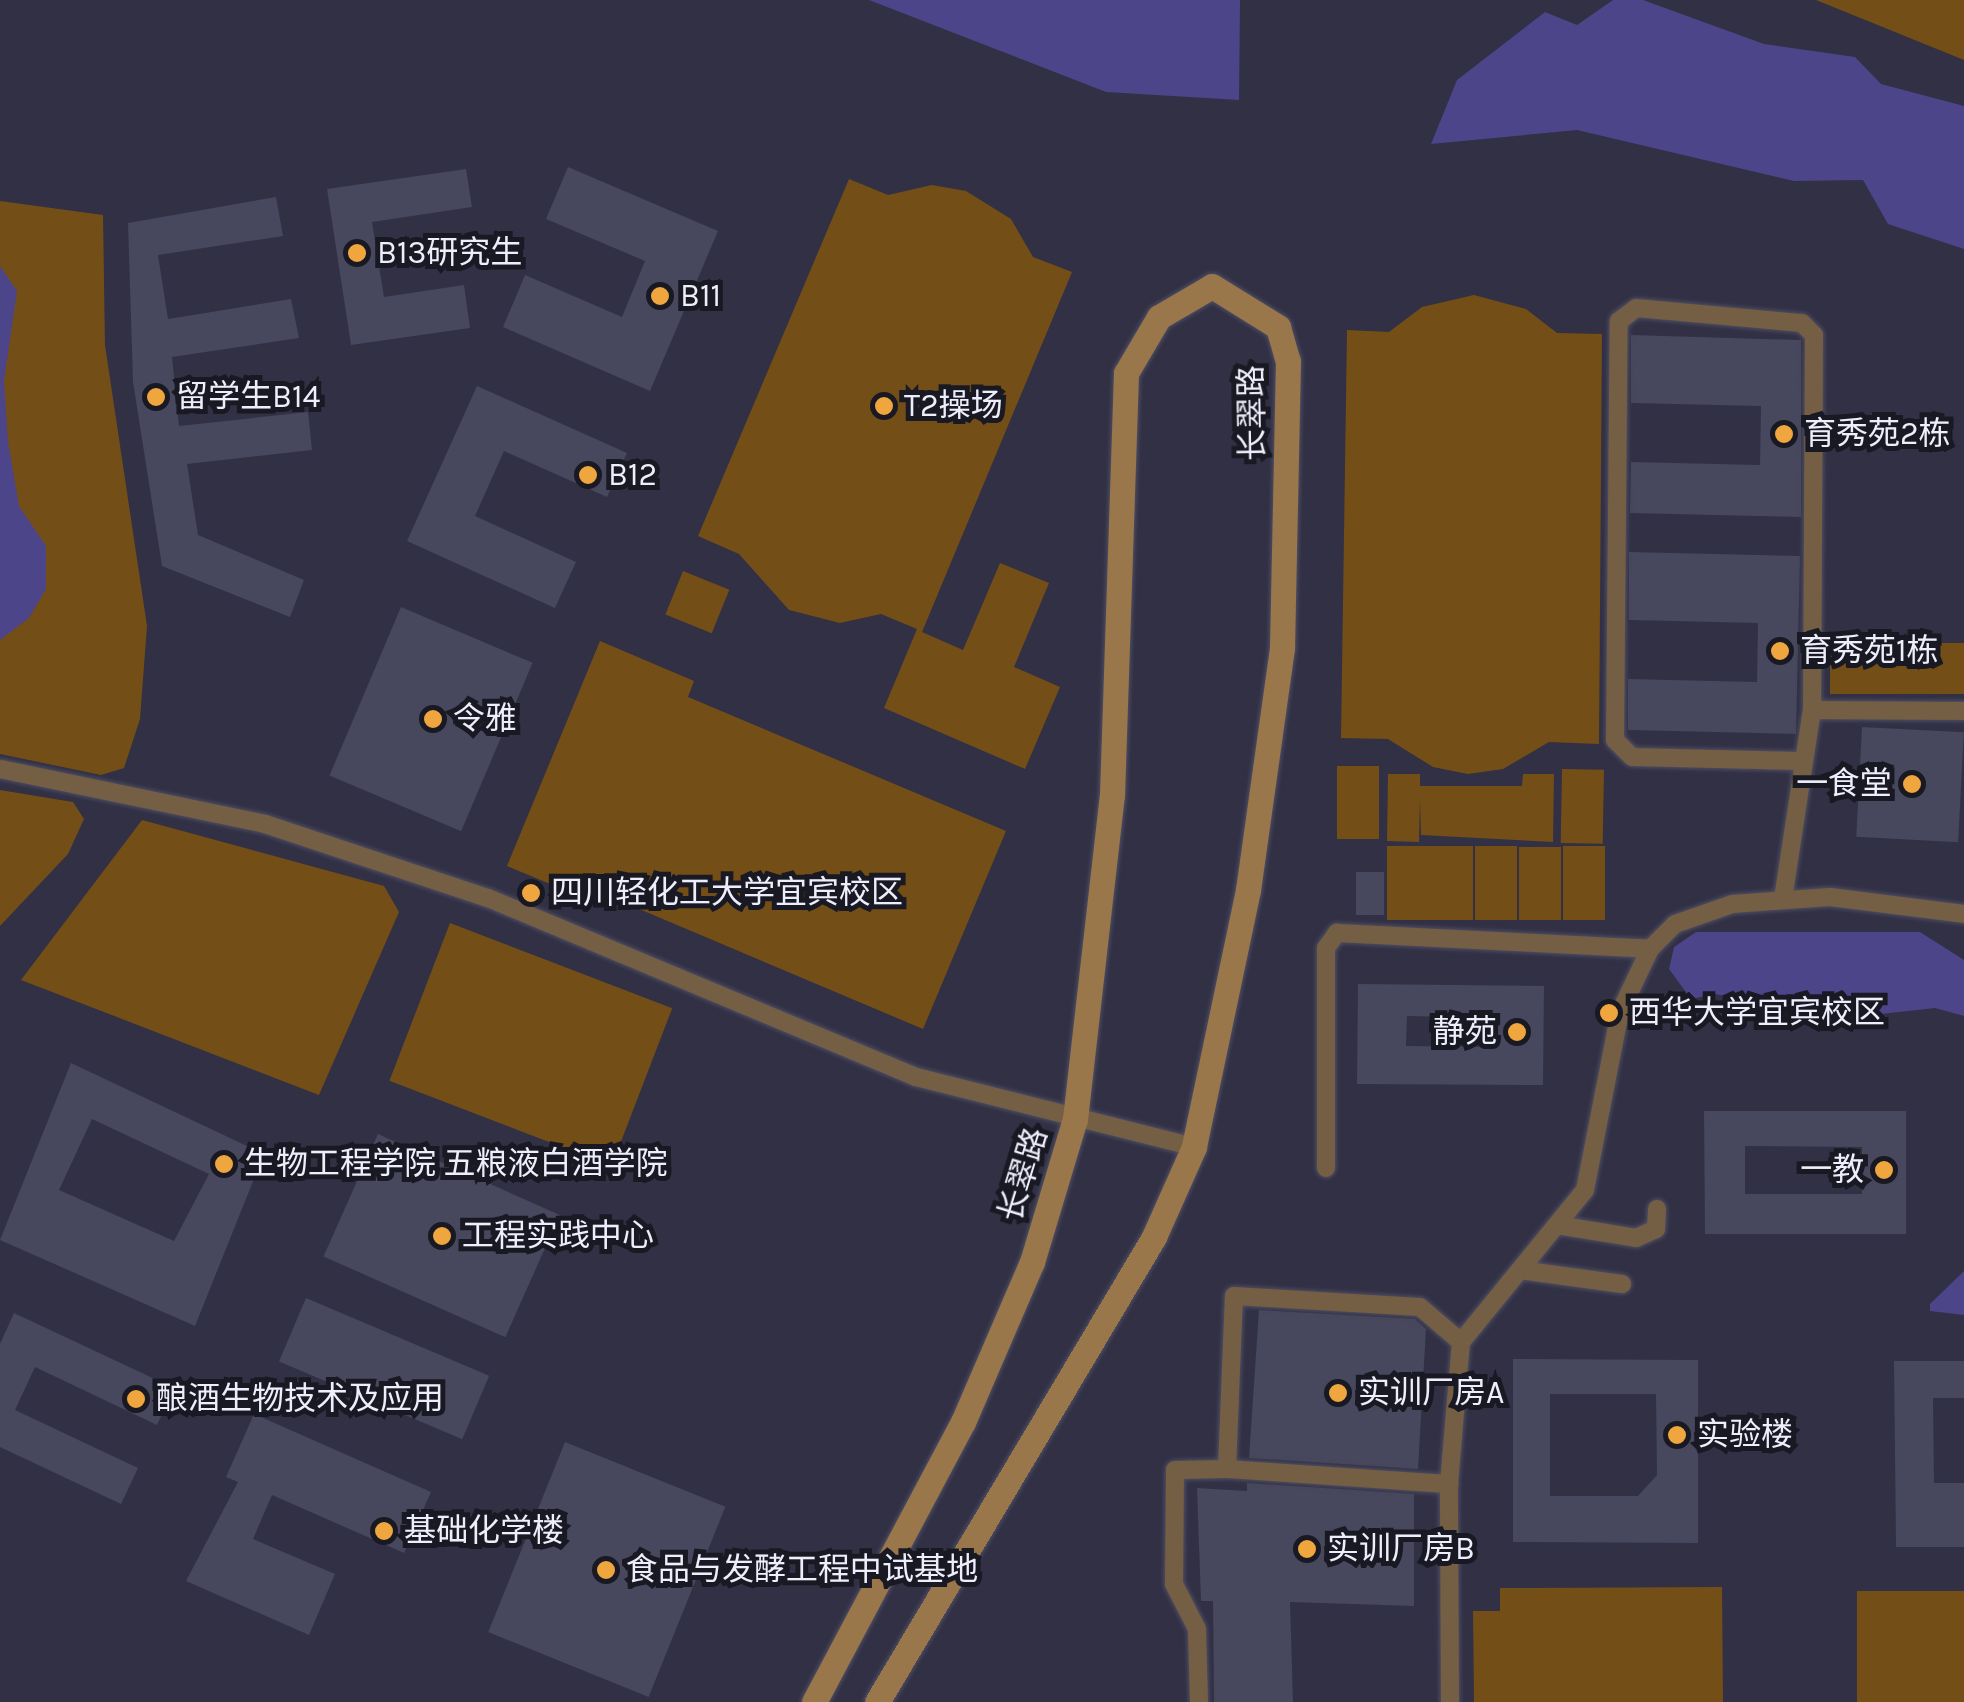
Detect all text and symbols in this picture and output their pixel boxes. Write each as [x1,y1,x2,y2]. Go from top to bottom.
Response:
place label: B13研究生 [377,234,522,272]
marker: B13研究生 [346,242,368,264]
place label: B11 [680,277,721,315]
marker: B11 [649,285,671,307]
street label: 长翠路 [1233,365,1273,461]
place label: 留学生B14 [176,378,320,416]
marker: 留学生B14 [145,386,167,408]
place label: T2操场 [904,387,1003,425]
marker: T2操场 [873,395,895,417]
place label: 育秀苑2栋 [1804,415,1951,453]
marker: 育秀苑2栋 [1773,423,1795,445]
place label: B12 [608,456,657,494]
marker: B12 [577,464,599,486]
place label: 育秀苑1栋 [1800,632,1939,670]
marker: 育秀苑1栋 [1769,640,1791,662]
place label: 令雅 [453,700,517,738]
marker: 令雅 [422,708,444,730]
place label: 一食堂 [1796,765,1892,803]
marker: 一食堂 [1901,773,1923,795]
place label: 四川轻化工大学宜宾校区 [551,874,903,912]
marker: 四川轻化工大学宜宾校区 [520,882,542,904]
place label: 西华大学宜宾校区 [1629,994,1885,1032]
marker: 西华大学宜宾校区 [1598,1002,1620,1024]
place label: 静苑 [1433,1013,1497,1051]
marker: 静苑 [1506,1021,1528,1043]
street label: 长翠路 [992,1123,1056,1227]
place label: 生物工程学院 五粮液白酒学院 [244,1145,668,1183]
place label: 一教 [1800,1151,1864,1189]
marker: 生物工程学院 五粮液白酒学院 [213,1153,235,1175]
marker: 一教 [1873,1159,1895,1181]
place label: 工程实践中心 [462,1217,654,1255]
marker: 工程实践中心 [431,1225,453,1247]
place label: 实训厂房A [1358,1374,1504,1412]
place label: 酿酒生物技术及应用 [156,1380,444,1418]
marker: 实训厂房A [1327,1382,1349,1404]
marker: 酿酒生物技术及应用 [125,1388,147,1410]
place label: 实验楼 [1697,1416,1793,1454]
marker: 实验楼 [1666,1424,1688,1446]
place label: 基础化学楼 [404,1512,564,1550]
marker: 基础化学楼 [373,1520,395,1542]
place label: 实训厂房B [1327,1530,1475,1568]
marker: 实训厂房B [1296,1538,1318,1560]
place label: 食品与发酵工程中试基地 [626,1551,978,1589]
marker: 食品与发酵工程中试基地 [595,1559,617,1581]

